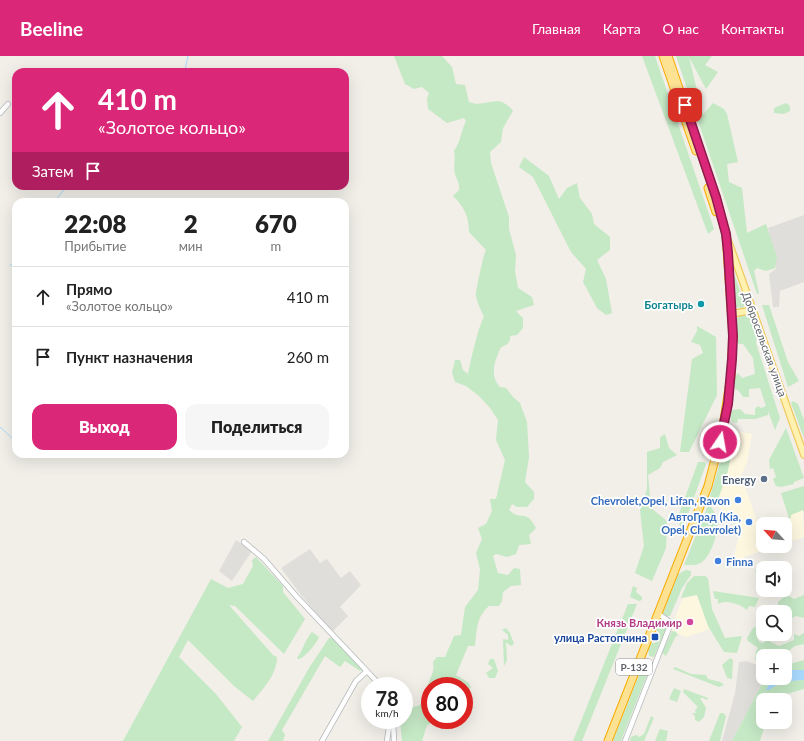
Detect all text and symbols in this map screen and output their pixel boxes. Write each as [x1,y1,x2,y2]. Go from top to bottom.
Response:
text: Beeline [20,17,83,40]
text: Главная [532,20,581,37]
text: Карта [603,20,641,37]
text: О нас [663,20,699,37]
text: Контакты [721,20,784,37]
text: 410 m [98,82,177,116]
icon: ahead [32,84,84,136]
pin [668,88,702,122]
icon: arrive [674,94,696,116]
text: «Золотое кольцо» [98,116,246,138]
icon: arrive [82,160,104,182]
text: Затем [32,162,74,180]
text: 22:08 [64,209,126,238]
text: 2 [184,209,198,238]
text: 670 [255,209,297,238]
text: Прибытие [64,238,126,254]
text: мин [179,238,203,254]
text: m [270,238,281,254]
text: Прямо [66,280,112,298]
icon: ahead [32,286,54,308]
text: 410 m [287,288,329,306]
street label: Добросельская улица [740,290,790,398]
text: «Золотое кольцо» [66,298,173,314]
place label: Богатырь [644,298,694,311]
marker: Богатырь [696,299,706,309]
icon: arrive [32,346,54,368]
text: Пункт назначения [66,348,193,366]
text: 260 m [287,348,329,366]
button: Выход [32,404,177,450]
button: Поделиться [185,404,329,450]
position arrow [699,421,741,463]
place label: Energy [722,473,756,486]
marker: Energy [759,474,769,484]
place label: Chevrolet,Opel, Lifan, Ravon [591,494,730,507]
marker: Chevrolet,Opel, Lifan, Ravon [733,495,743,505]
place label: АвтоГрад (Kia, Opel, Chevrolet) [661,510,741,536]
marker: АвтоГрад (Kia, Opel, Chevrolet) [744,517,754,527]
north arrow [756,517,792,553]
map controls [756,517,792,729]
place label: Finna [726,555,753,568]
marker: Finna [713,556,723,566]
button: sound [756,561,792,597]
button: search [756,605,792,641]
place label: Князь Владимир [597,616,682,629]
marker: Князь Владимир [685,617,695,627]
place label: улица Растопчина [554,631,647,644]
marker: улица Растопчина [650,632,660,642]
button: + [756,649,792,685]
road number: Р-132 [616,659,652,675]
speed limit sign: 80 [421,677,473,729]
text: 78 [375,686,399,710]
button: − [756,693,792,729]
text: km/h [375,707,399,719]

